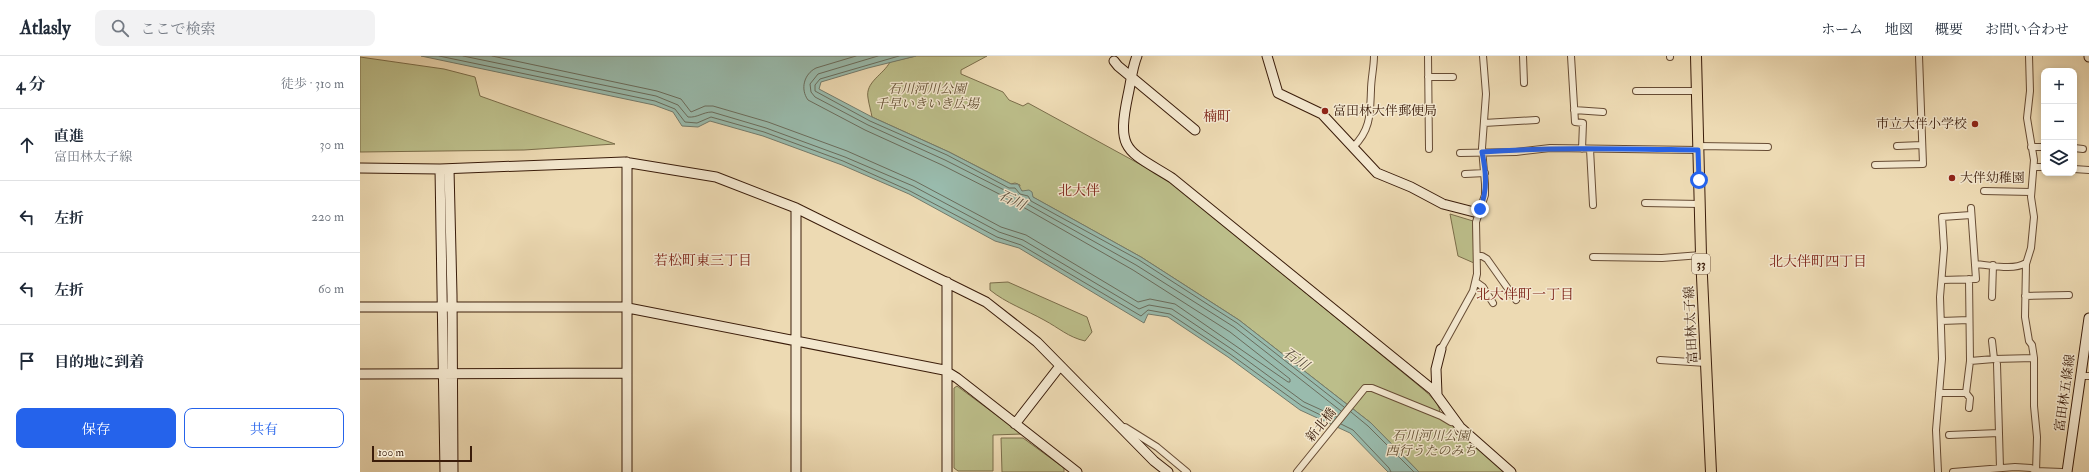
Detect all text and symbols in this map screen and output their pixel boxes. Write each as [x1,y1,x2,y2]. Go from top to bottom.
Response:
search box [95,10,375,46]
text: Atlasly [20,16,71,40]
icon: search [109,17,131,39]
text: ここで検索 [141,20,216,39]
text: ホーム [1821,21,1863,38]
text: 地図 [1885,21,1913,38]
text: 概要 [1935,21,1963,38]
text: お問い合わせ [1985,21,2069,38]
map controls [2041,68,2077,176]
button: + [2041,68,2077,104]
text: 4 分 [16,74,46,95]
text: 徒歩 · 310 m [281,76,344,92]
park label: 石川河川公園 千早いきいき広場 [875,81,980,112]
place label: 富田林大伴郵便局 [1333,103,1437,119]
button: − [2041,104,2077,140]
marker: 富田林大伴郵便局 [1320,106,1330,116]
district label: 楠町 [1203,108,1231,125]
place label: 市立大伴小学校 [1876,116,1967,132]
marker: 市立大伴小学校 [1970,119,1980,129]
text: 直進 [54,127,84,146]
icon: ahead [16,134,38,156]
text: 30 m [320,137,344,153]
button: layers [2041,140,2077,176]
text: 富田林太子線 [54,149,132,165]
place label: 大伴幼稚園 [1960,170,2025,186]
route start [1690,171,1708,189]
marker: 大伴幼稚園 [1947,173,1957,183]
district label: 北大伴 [1058,182,1100,199]
water label: 石川 [996,186,1030,215]
route end [1471,200,1489,218]
icon: left [16,206,38,228]
text: 左折 [54,209,84,228]
text: 220 m [311,209,344,225]
district label: 若松町東三丁目 [654,252,752,269]
district label: 北大伴町四丁目 [1769,253,1867,270]
road number: 33 [1692,254,1710,274]
icon: left [16,278,38,300]
text: 左折 [54,281,84,300]
text: 60 m [318,281,344,297]
district label: 北大伴町一丁目 [1476,286,1574,303]
street label: 富田林太子線 [1681,286,1701,364]
water label: 石川 [1280,344,1314,375]
icon: arrive [16,350,38,372]
text: 目的地に到着 [54,353,144,372]
street label: 富田林五條線 [2052,353,2078,433]
street label: 新北橋 [1303,405,1339,445]
button: 保存 [16,408,176,448]
button: 共有 [184,408,344,448]
park label: 石川河川公園 西行うたのみち [1385,428,1477,459]
scale bar [372,444,472,463]
text: 100 m [378,446,404,459]

